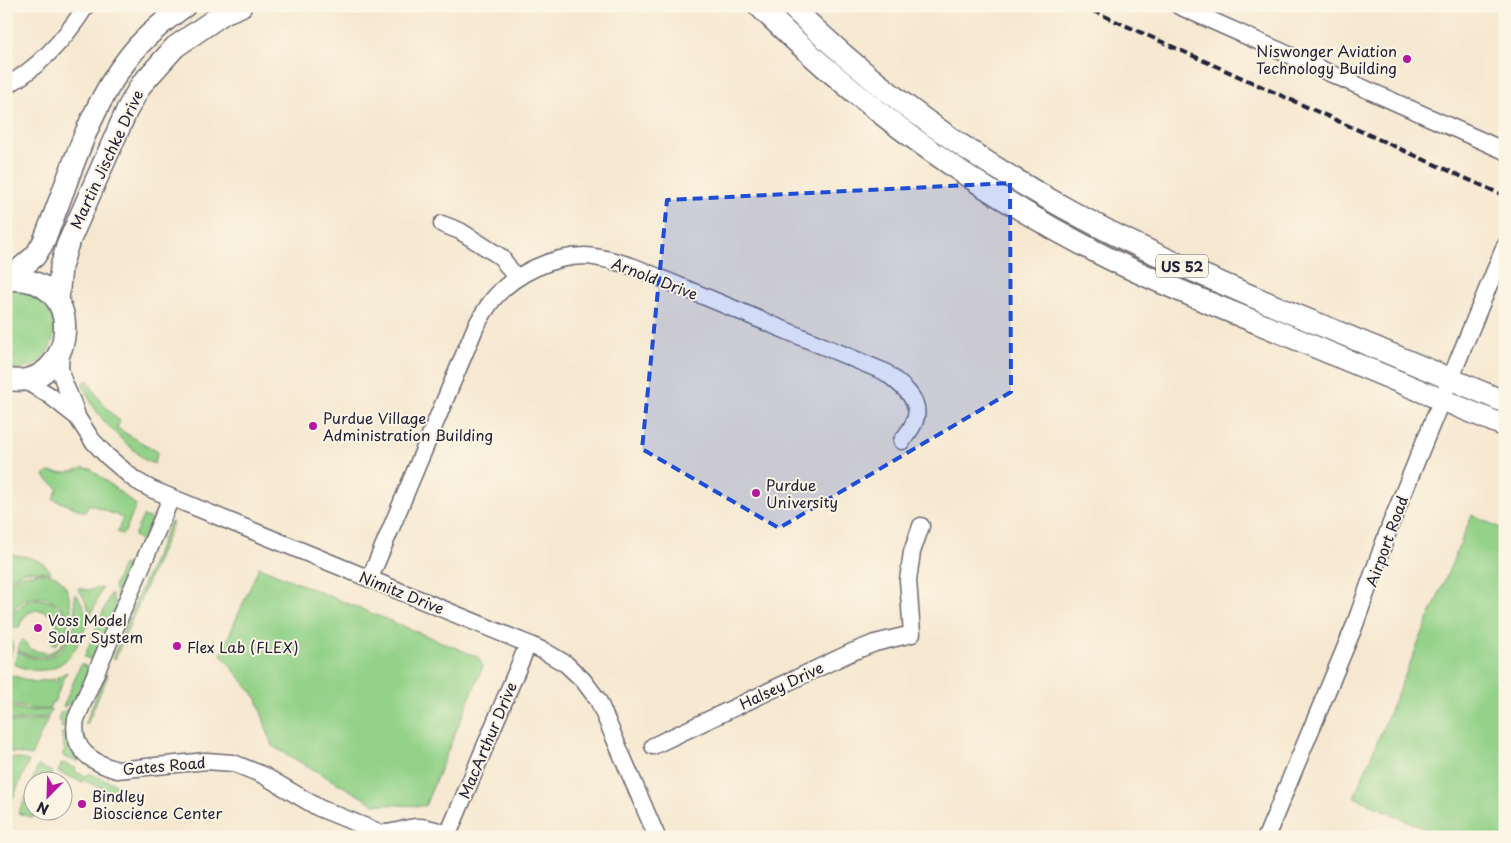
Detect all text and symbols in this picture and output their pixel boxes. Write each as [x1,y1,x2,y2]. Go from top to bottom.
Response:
place label: Niswonger Aviation Technology Building [1256,39,1397,79]
marker: Niswonger Aviation Technology Building [1401,53,1413,65]
street label: Martin Jischke Drive [64,86,148,232]
street label: Arnold Drive [609,251,702,305]
road number: US 52 [1156,255,1208,278]
place label: Purdue Village Administration Building [323,406,493,446]
marker: Purdue Village Administration Building [307,420,319,432]
place label: Purdue University [766,473,838,513]
marker: Purdue University [750,487,762,499]
street label: Airport Road [1359,492,1413,590]
street label: Nimitz Drive [356,565,448,619]
place label: Voss Model Solar System [48,608,143,648]
marker: Voss Model Solar System [32,622,44,634]
place label: Flex Lab (FLEX) [187,635,299,658]
marker: Flex Lab (FLEX) [171,640,183,652]
street label: Halsey Drive [735,655,827,715]
street label: MacArthur Drive [452,678,522,802]
street label: Gates Road [122,750,206,780]
north arrow [22,770,72,820]
place label: Bindley Bioscience Center [92,784,223,824]
text: N [34,797,52,820]
marker: Bindley Bioscience Center [76,798,88,810]

